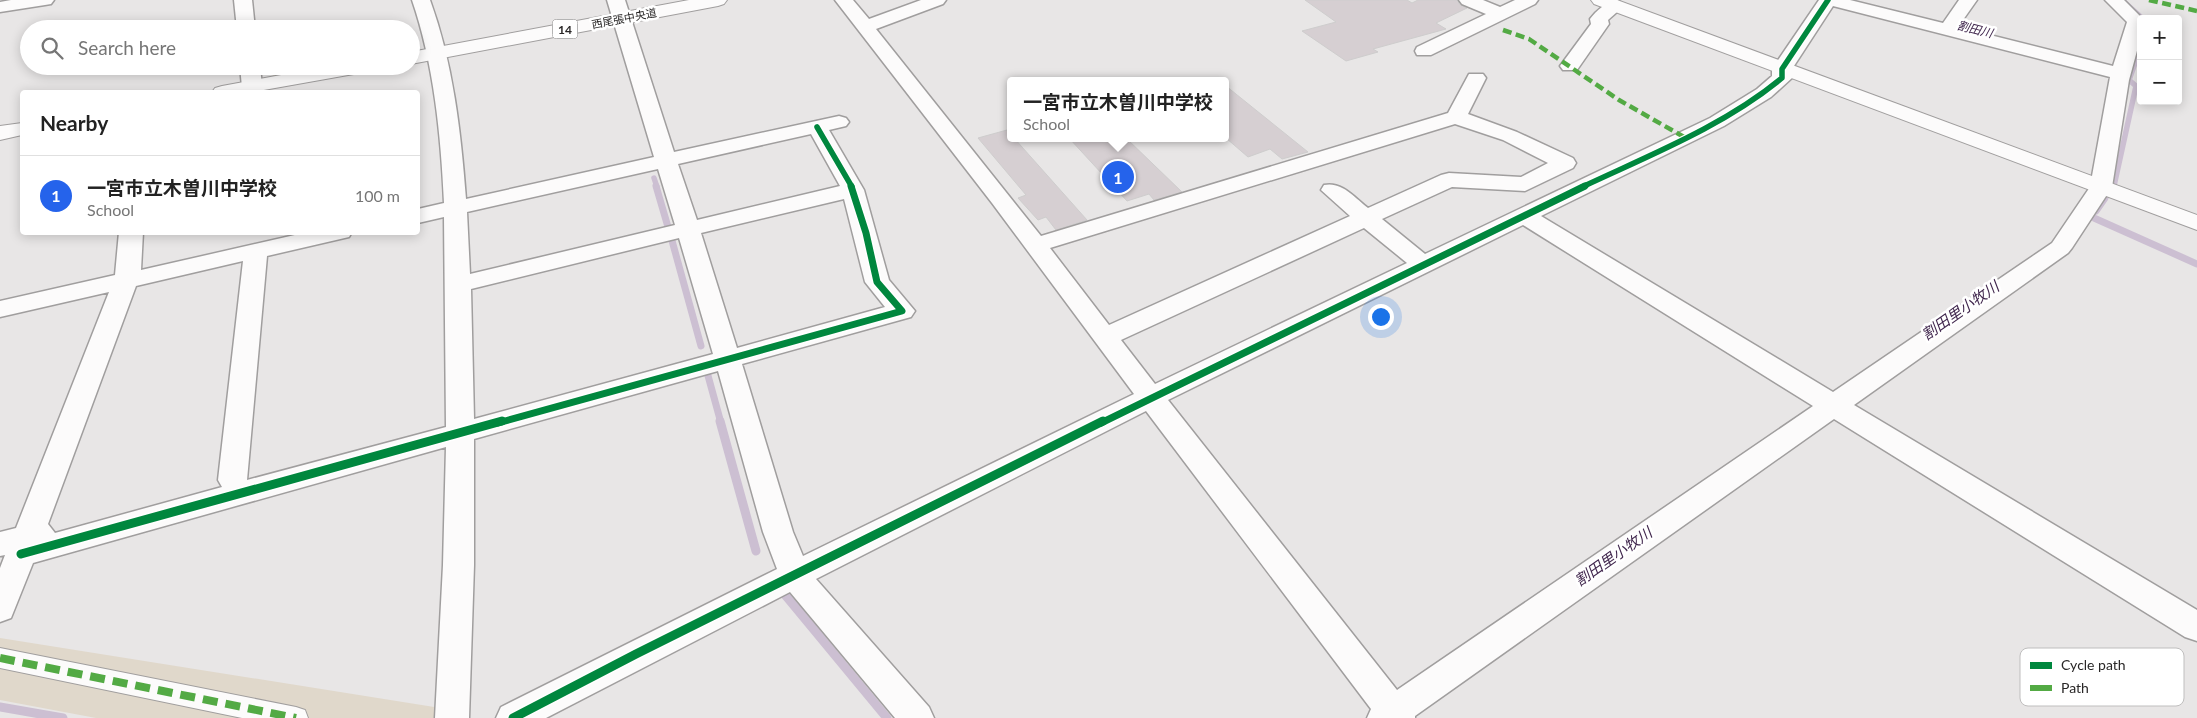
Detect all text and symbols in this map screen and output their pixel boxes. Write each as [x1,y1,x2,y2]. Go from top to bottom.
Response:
street label: 西尾張中央道 [590,5,658,31]
map controls [2137,15,2182,105]
button: + [2137,15,2182,60]
water label: 割田川 [1956,17,1996,41]
search box [20,20,420,75]
road number: 14 [552,20,578,38]
icon: search [38,34,66,62]
text: Search here [78,36,176,59]
button: − [2137,60,2182,105]
popup [1007,77,1229,142]
text: 一宮市立木曽川中学校 [1023,90,1213,113]
text: Nearby [40,110,108,135]
text: School [1023,114,1070,133]
pin: 1 [1102,158,1134,196]
text: 一宮市立木曽川中学校 [87,176,277,199]
text: 1 [51,186,61,205]
text: 100 m [355,186,400,205]
text: School [87,200,134,219]
water label: 割田里小牧川 [1918,276,2004,343]
your location [1368,304,1394,330]
water label: 割田里小牧川 [1571,522,1657,589]
legend [2020,648,2184,706]
text: Cycle path [2061,656,2126,673]
text: Path [2061,679,2089,696]

